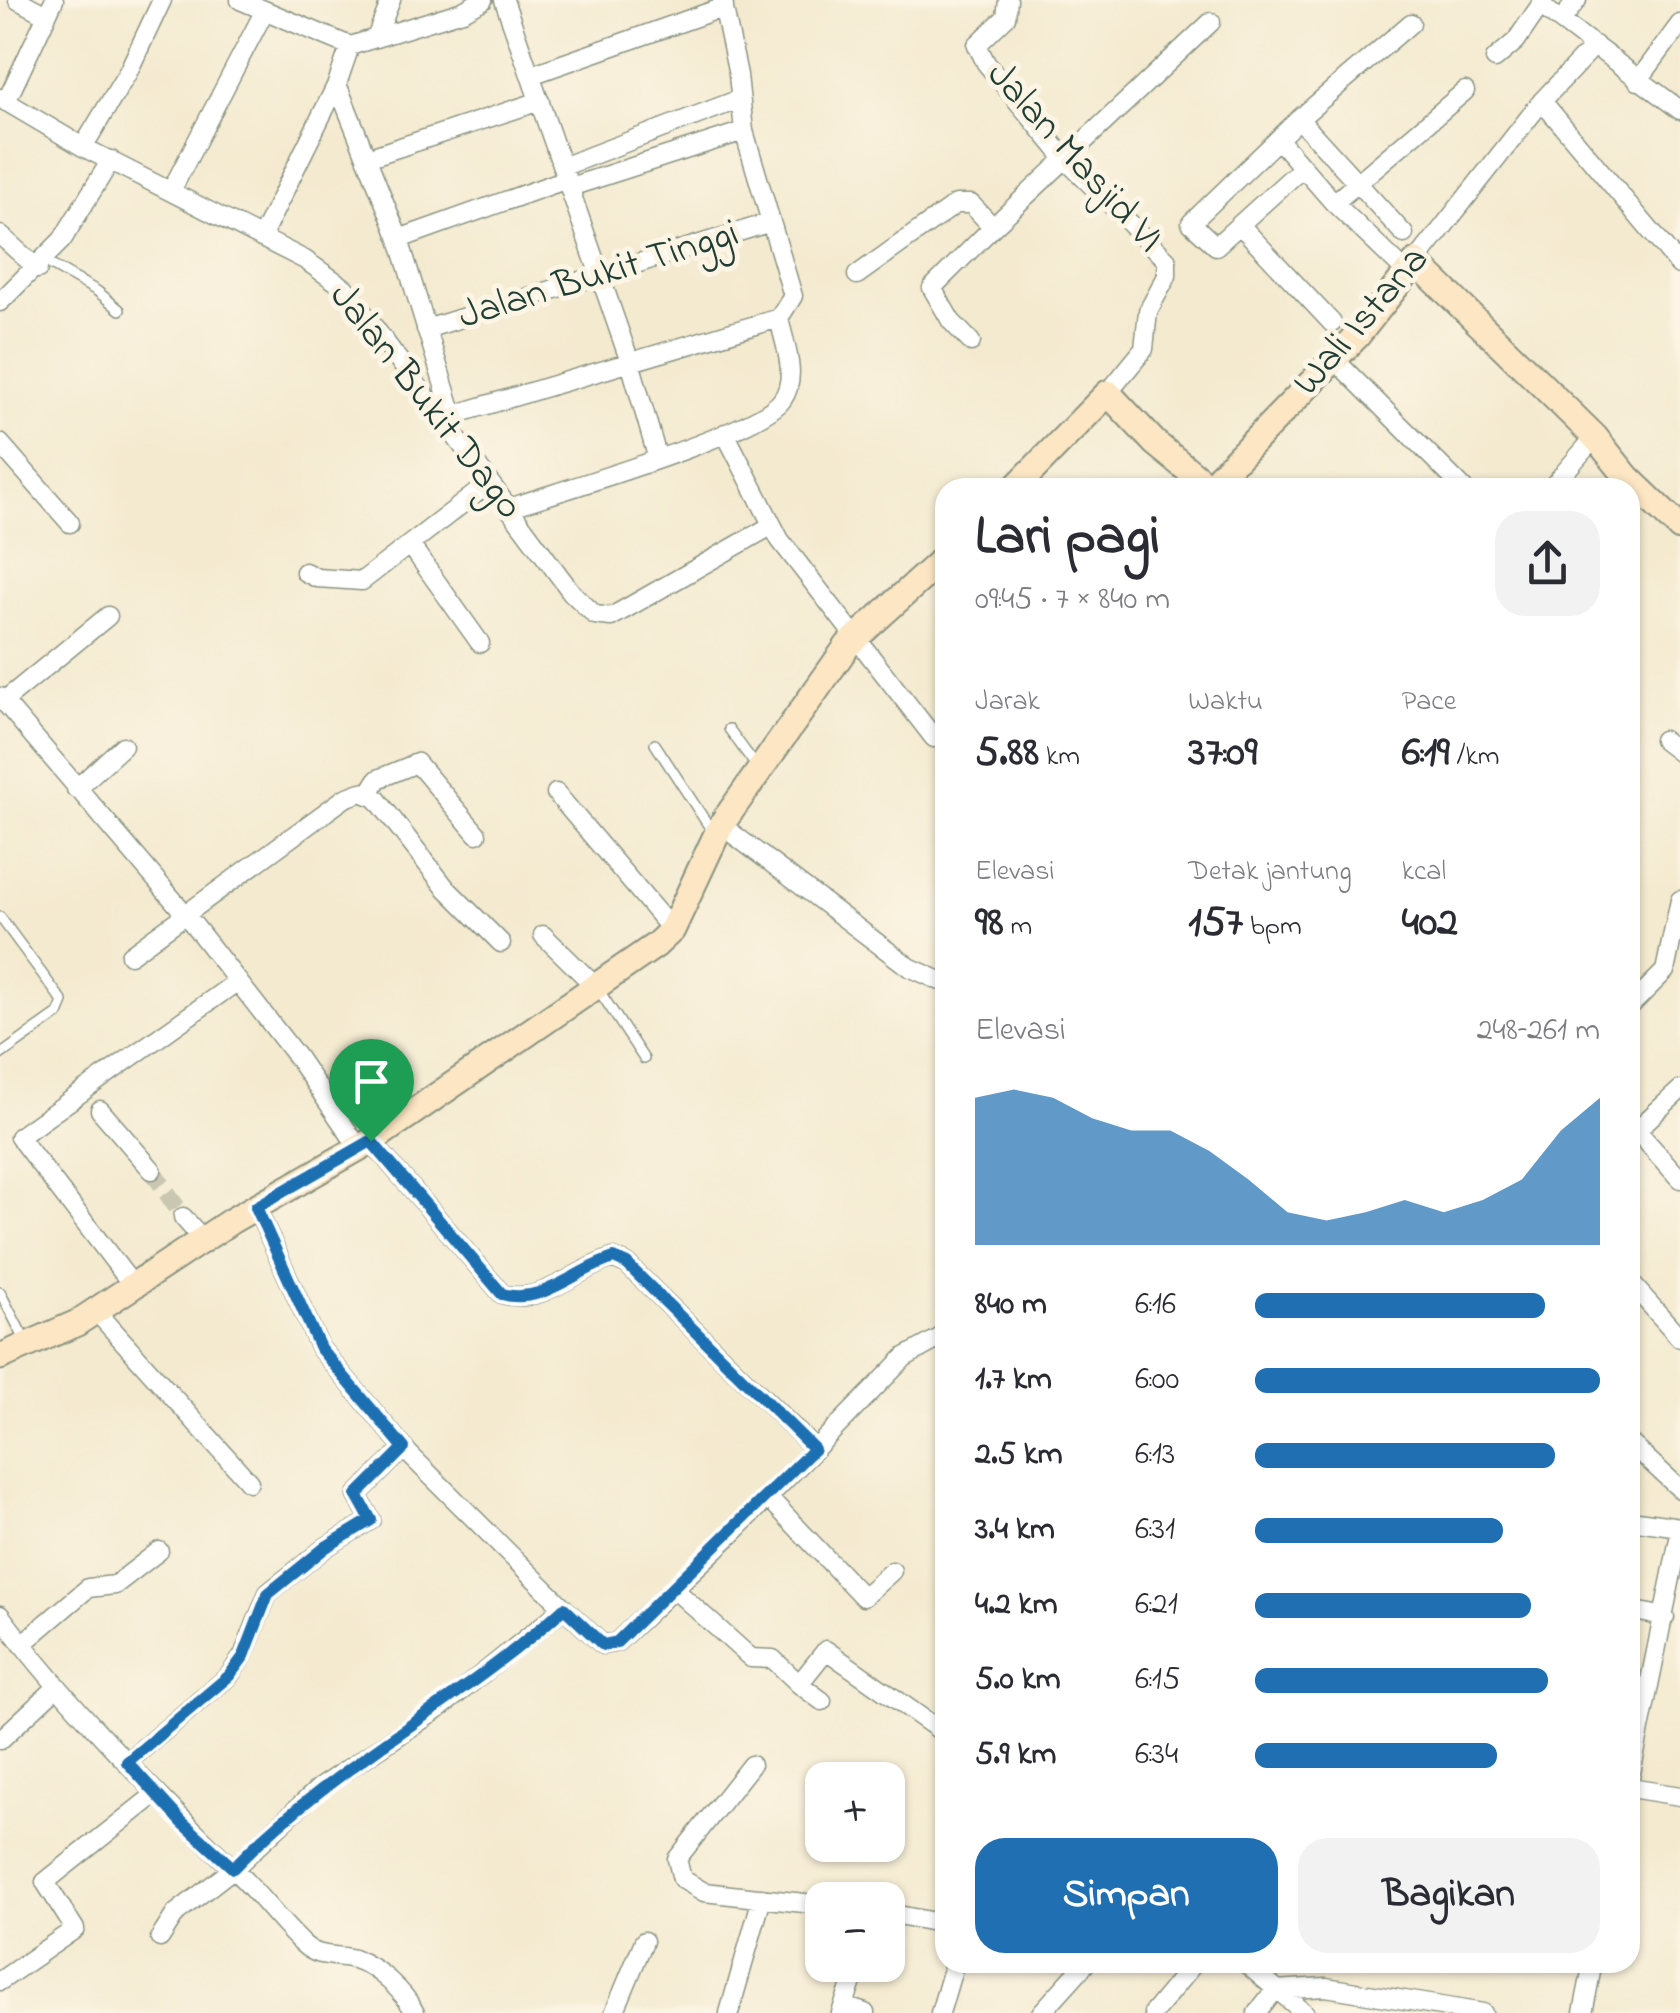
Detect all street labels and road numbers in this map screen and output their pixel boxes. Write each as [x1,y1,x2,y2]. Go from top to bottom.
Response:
street label: Jalan Masjid VI [971,49,1177,267]
street label: Jalan Bukit Tinggi [452,205,746,347]
street label: Wali Istana [1280,234,1444,410]
street label: Jalan Bukit Dago [313,271,537,533]

